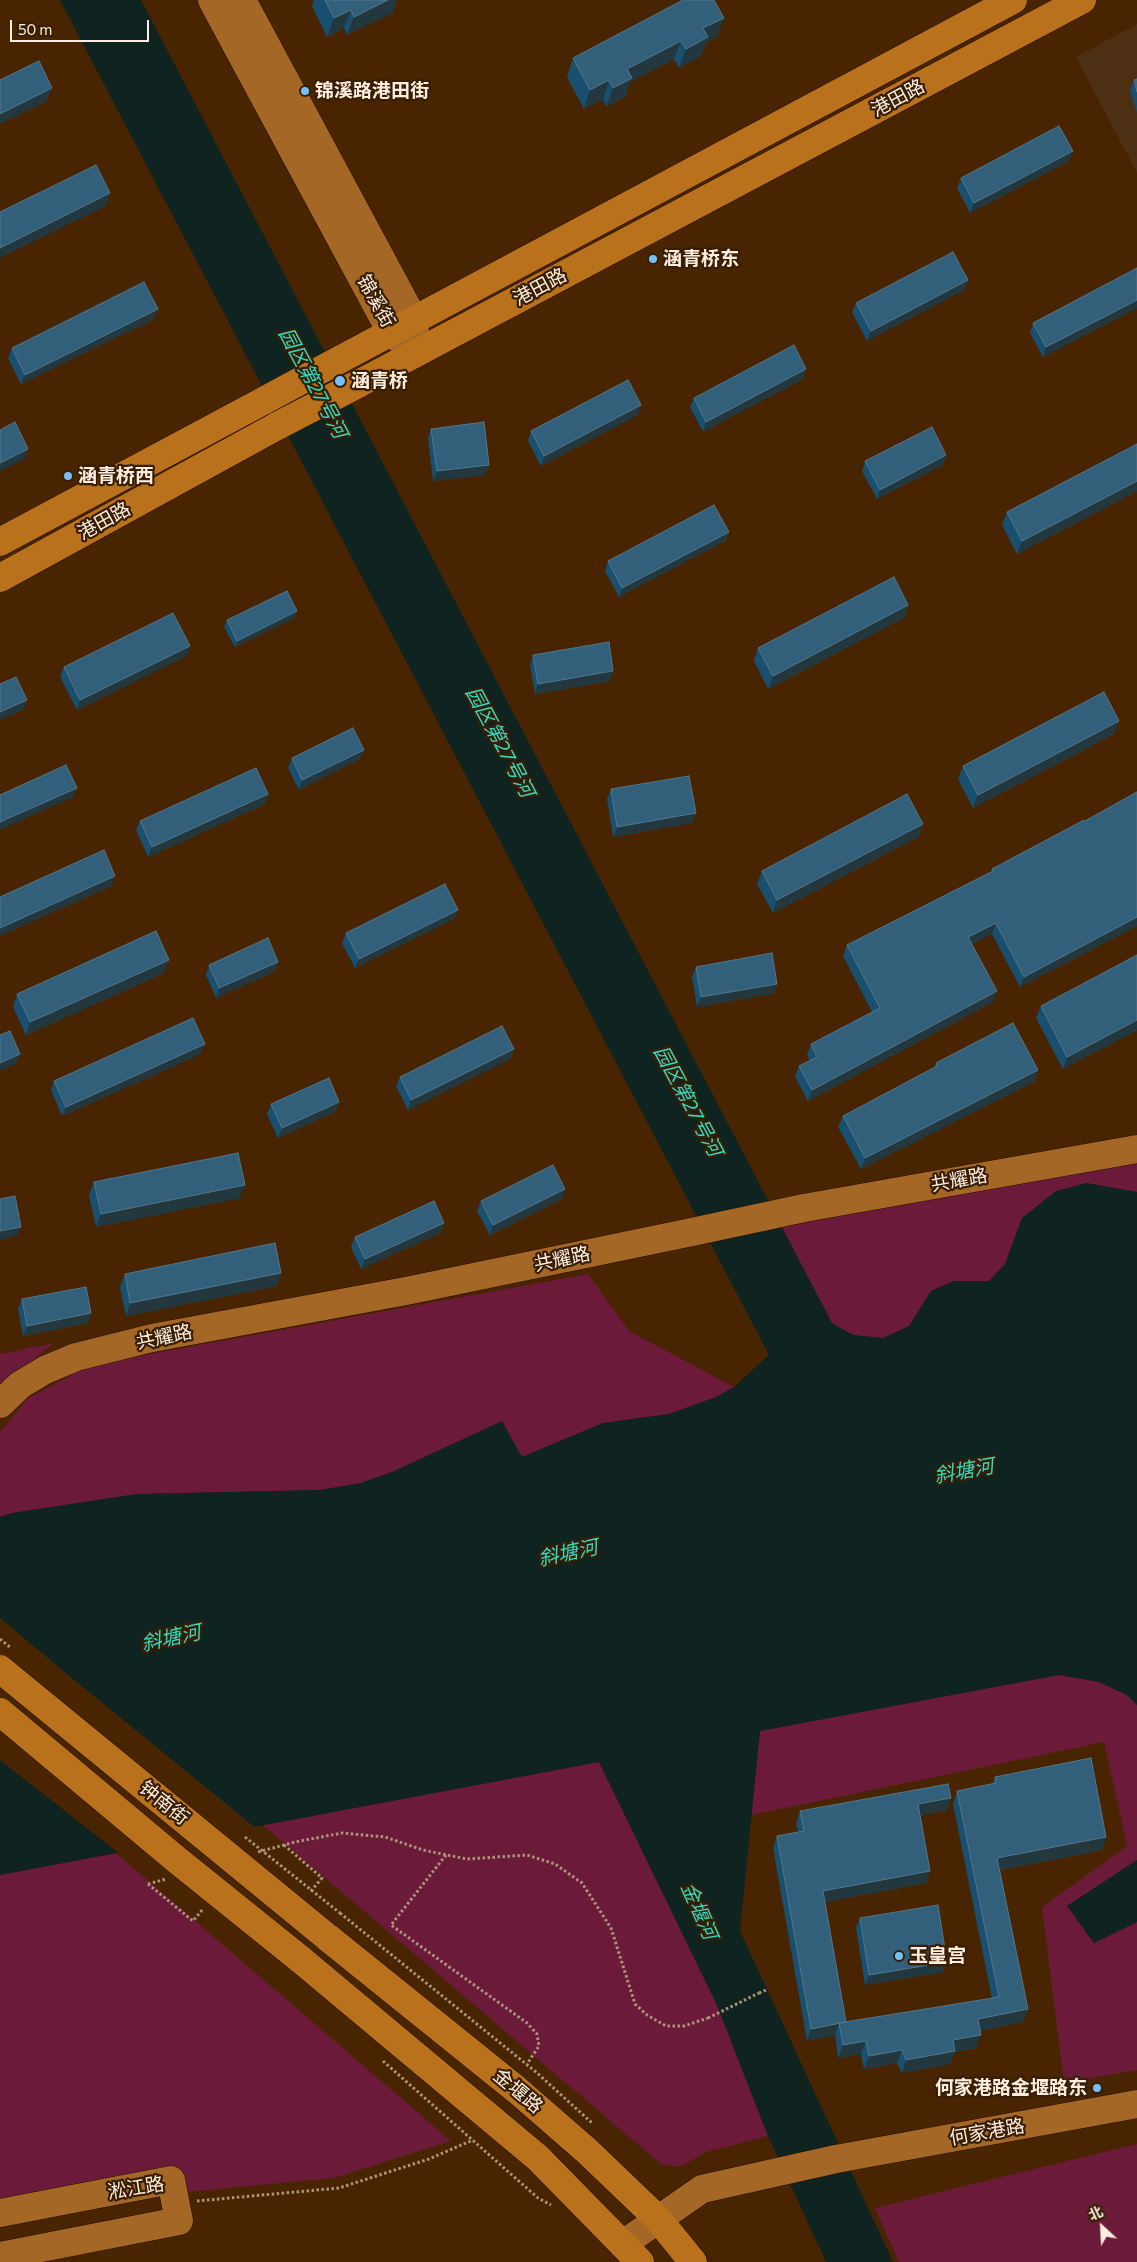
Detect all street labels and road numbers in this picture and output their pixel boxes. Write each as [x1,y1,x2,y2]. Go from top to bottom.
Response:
street label: 港田路 [867,75,929,121]
street label: 港田路 [509,264,571,310]
street label: 锦溪街 [352,271,400,331]
street label: 港田路 [74,497,134,545]
street label: 共耀路 [929,1164,989,1196]
street label: 共耀路 [532,1242,592,1276]
street label: 共耀路 [134,1320,194,1354]
street label: 钟南街 [135,1776,193,1830]
street label: 金堰路 [489,2064,547,2118]
street label: 何家港路 [948,2114,1026,2150]
street label: 淞江路 [106,2172,166,2204]

